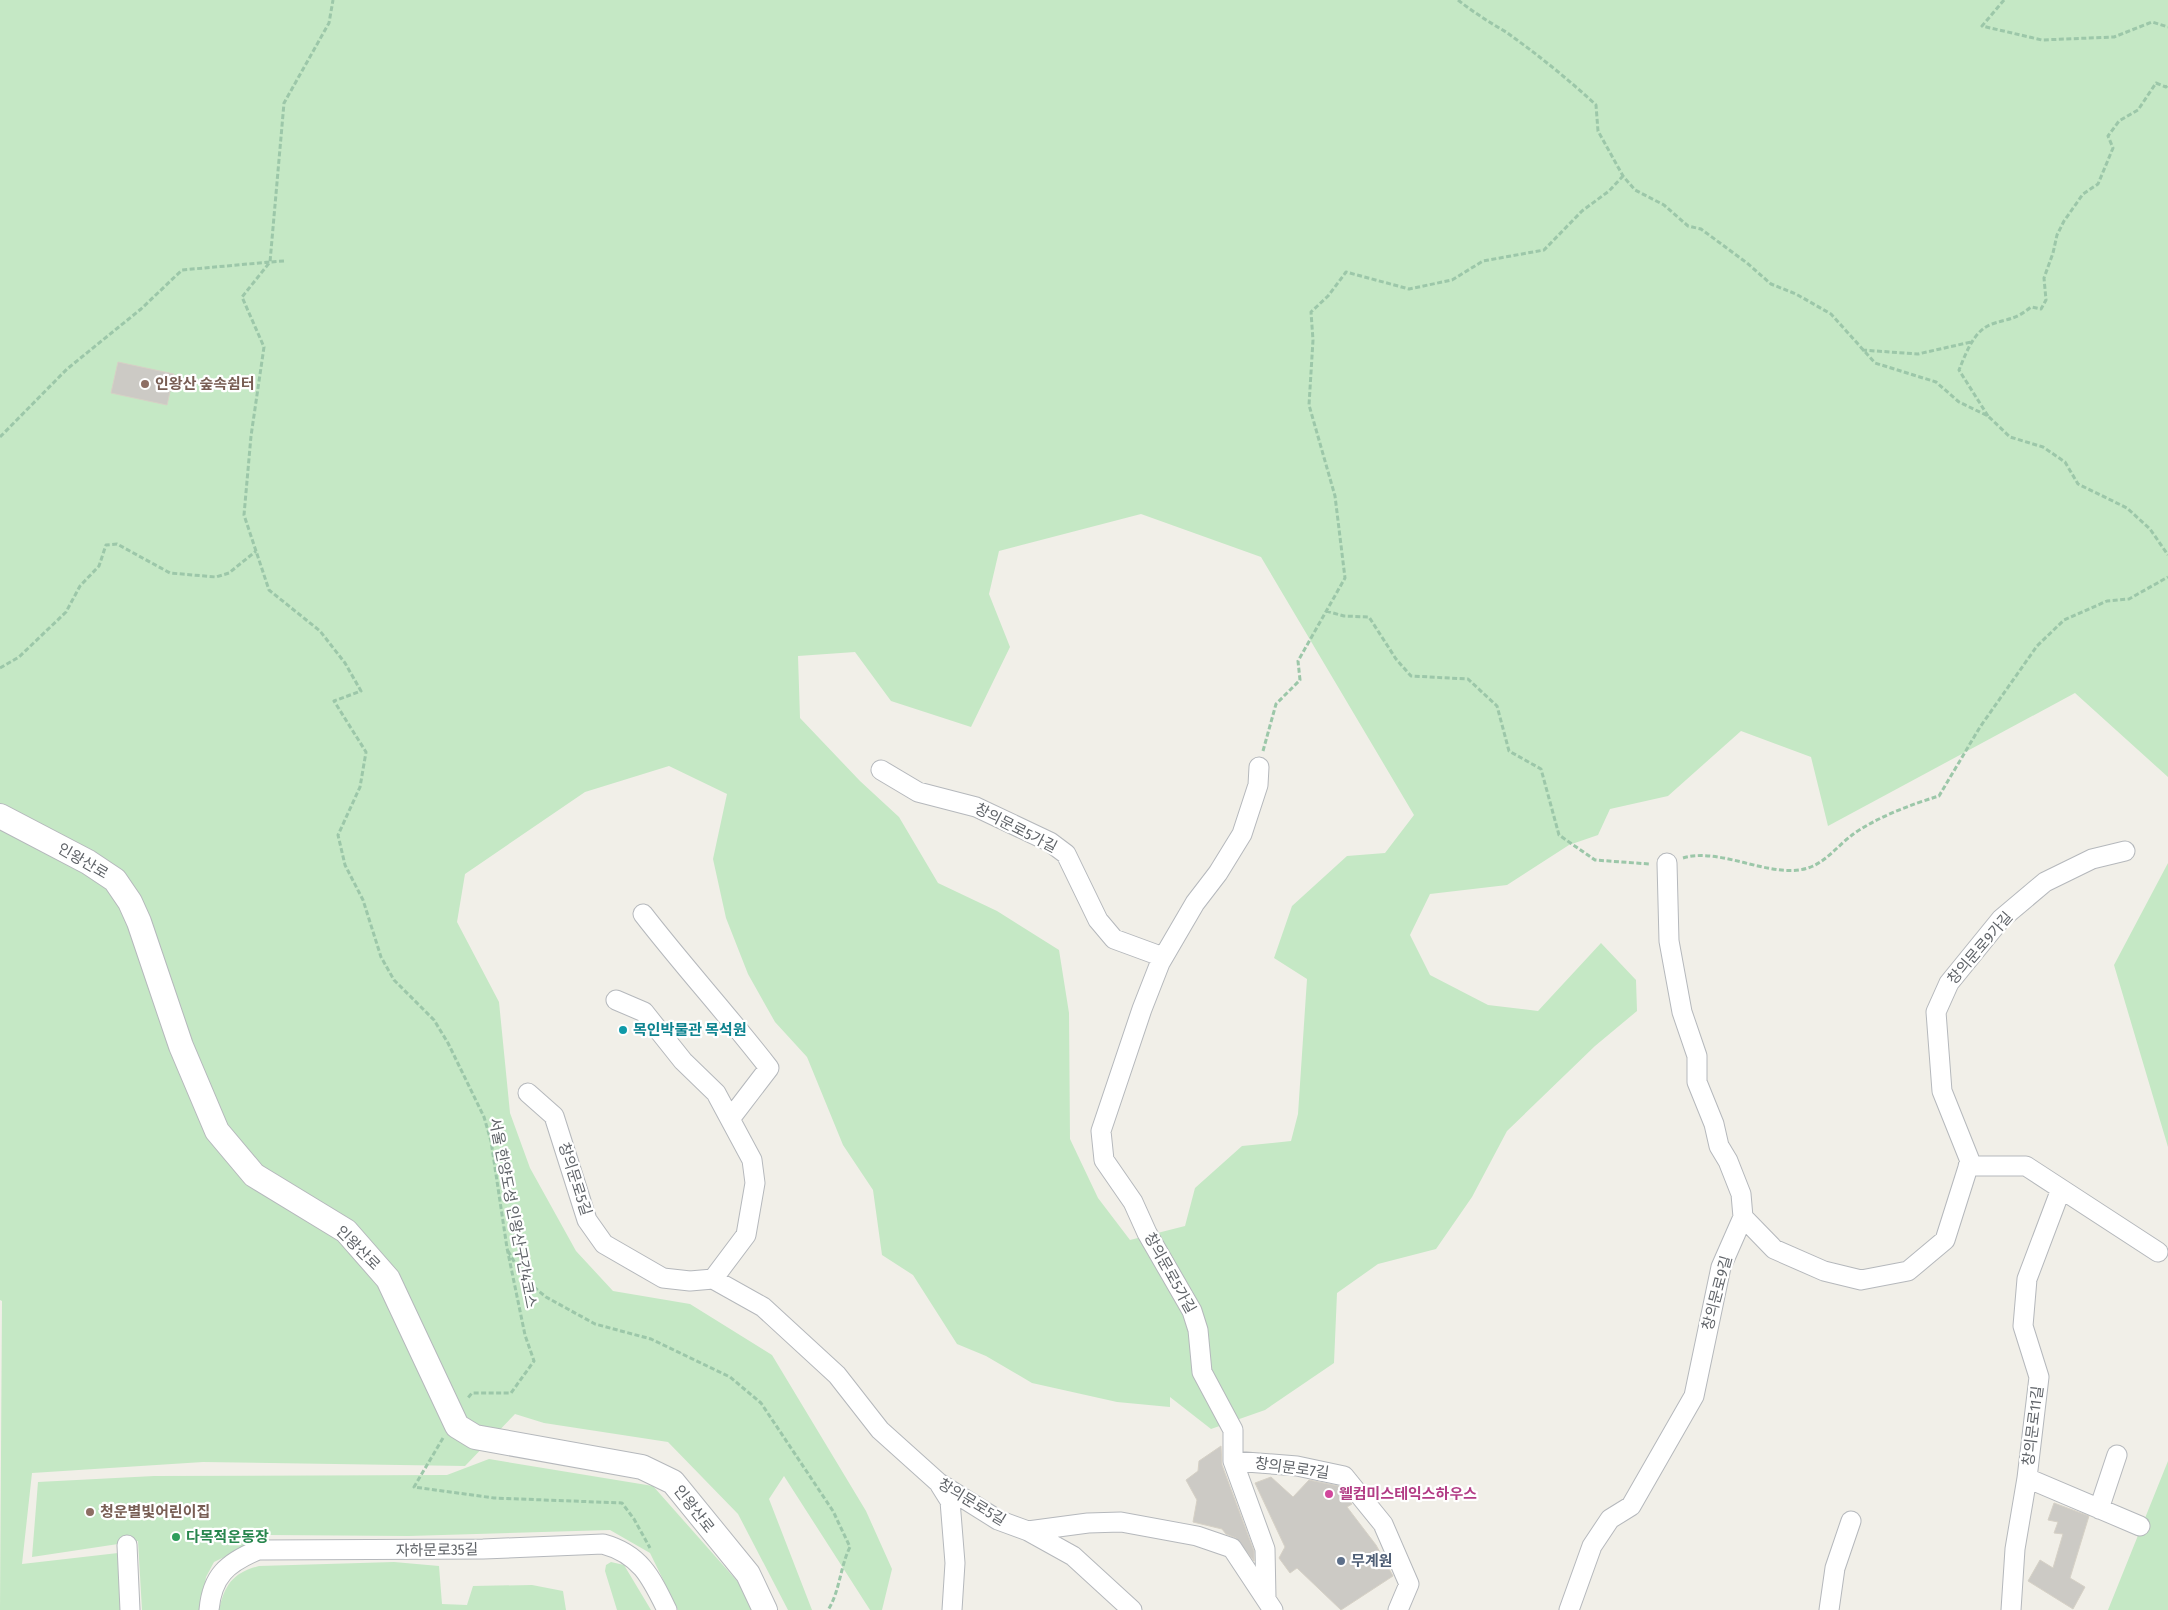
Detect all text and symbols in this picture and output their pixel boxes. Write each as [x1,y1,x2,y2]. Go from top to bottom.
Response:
place label: 인왕산 숲속쉼터 [155,375,255,393]
marker: 인왕산 숲속쉼터 [139,378,151,390]
street label: 창의문로5가길 [972,800,1060,856]
street label: 인왕산로 [55,839,111,883]
street label: 창의문로9가길 [1944,908,2016,988]
place label: 목인박물관 목석원 [633,1021,747,1039]
marker: 목인박물관 목석원 [617,1024,629,1036]
street label: 서울 한양도성 인왕산구간4코스 [486,1116,540,1310]
street label: 창의문로5길 [555,1140,595,1218]
street label: 인왕산로 [332,1222,384,1274]
street label: 창의문로5가길 [1140,1229,1200,1317]
street label: 창의문로9길 [1698,1254,1736,1332]
street label: 창의문로11길 [2019,1385,2047,1467]
street label: 창의문로7길 [1254,1454,1330,1482]
street label: 창의문로5길 [935,1475,1009,1529]
street label: 인왕산로 [670,1482,718,1536]
place label: 웰컴미스테익스하우스 [1339,1485,1477,1503]
marker: 웰컴미스테익스하우스 [1323,1488,1335,1500]
place label: 청운별빛어린이집 [100,1503,210,1521]
marker: 청운별빛어린이집 [84,1506,96,1518]
place label: 다목적운동장 [186,1528,269,1546]
marker: 다목적운동장 [170,1531,182,1543]
street label: 자하문로35길 [396,1540,478,1560]
place label: 무계원 [1351,1552,1392,1570]
marker: 무계원 [1335,1555,1347,1567]

